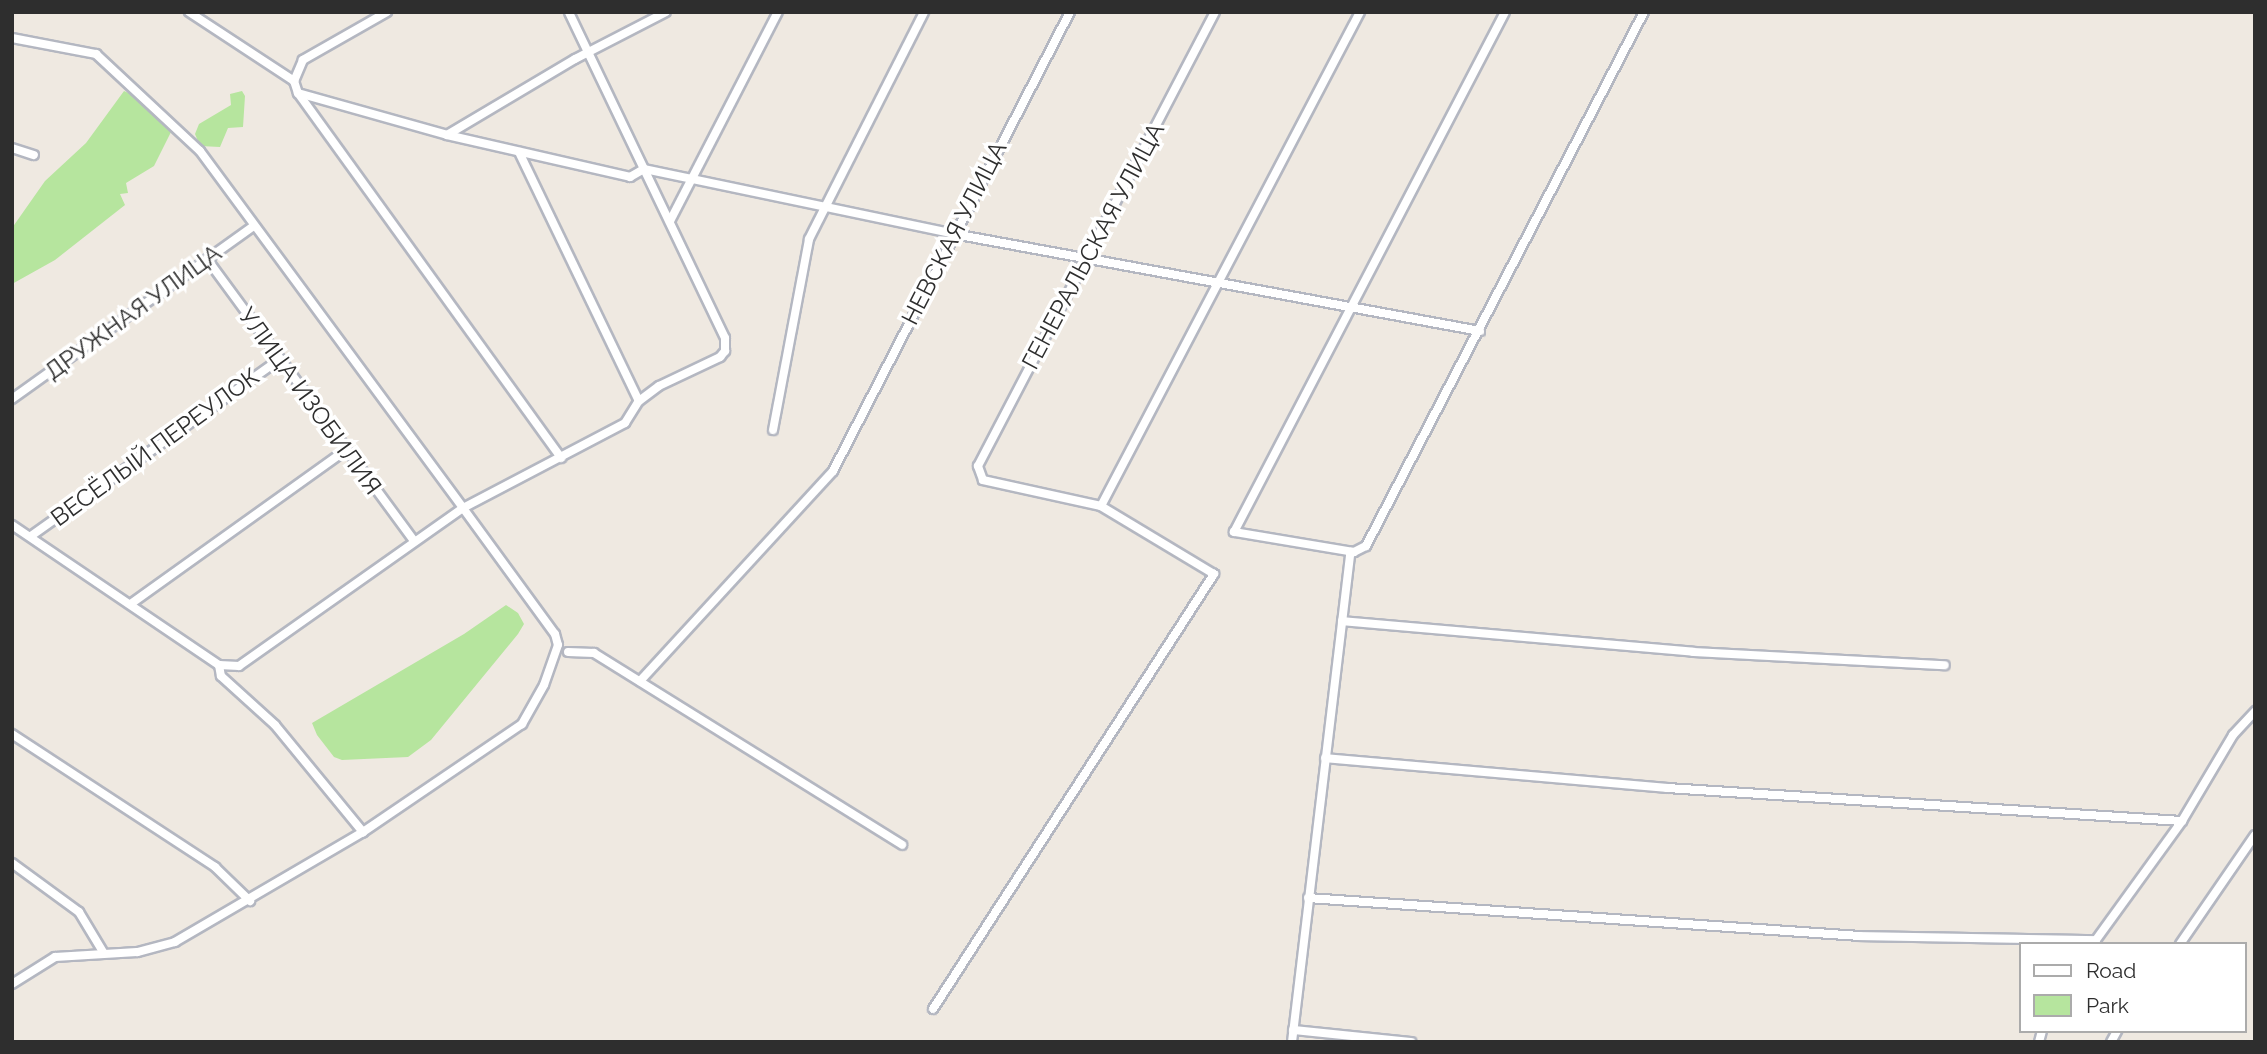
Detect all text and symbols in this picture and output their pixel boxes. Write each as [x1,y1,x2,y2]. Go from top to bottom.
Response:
street label: ГЕНЕРАЛЬСКАЯ УЛИЦА [1016,118,1170,374]
street label: НЕВСКАЯ УЛИЦА [895,137,1013,329]
street label: ДРУЖНАЯ УЛИЦА [39,238,227,386]
street label: УЛИЦА ИЗОБИЛИЯ [232,302,388,500]
street label: ВЕСЁЛЫЙ ПЕРЕУЛОК [45,362,265,532]
legend [2018,942,2246,1033]
text: Road [2086,958,2136,983]
text: Park [2086,993,2129,1018]

